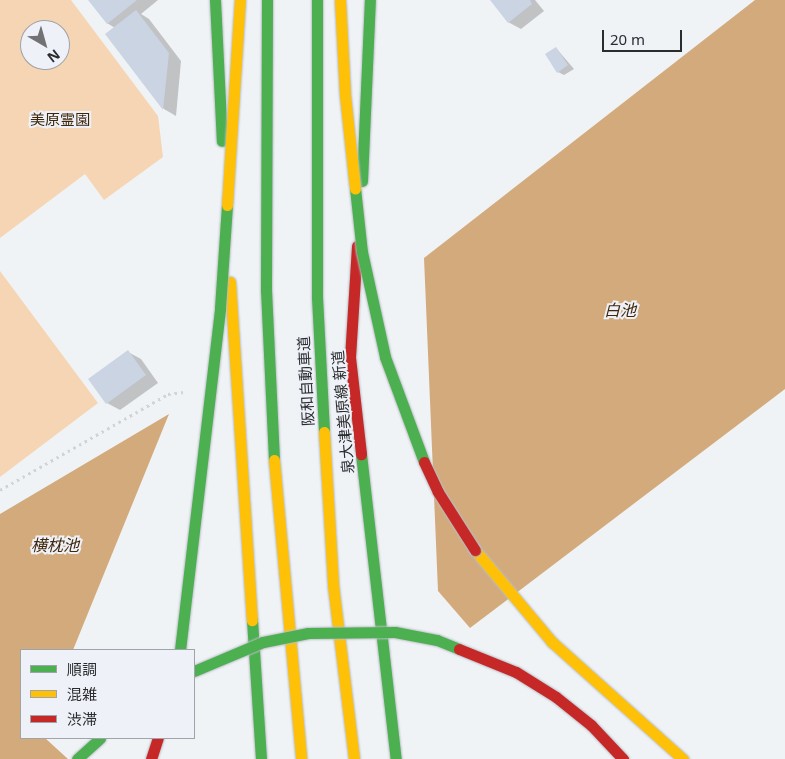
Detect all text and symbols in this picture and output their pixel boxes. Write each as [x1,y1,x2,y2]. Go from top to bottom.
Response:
north arrow [20,20,70,70]
scale bar [605,20,685,52]
text: 20 m [610,29,645,49]
text: N [44,45,64,67]
park label: 美原霊園 [30,111,90,129]
water label: 白池 [604,300,636,320]
street label: 阪和自動車道 [295,336,317,426]
street label: 泉大津美原線 新道 [329,350,357,474]
water label: 横枕池 [31,535,79,555]
legend [20,649,195,739]
text: 順調 [67,659,97,679]
text: 混雑 [67,684,97,704]
text: 渋滞 [67,709,97,729]

